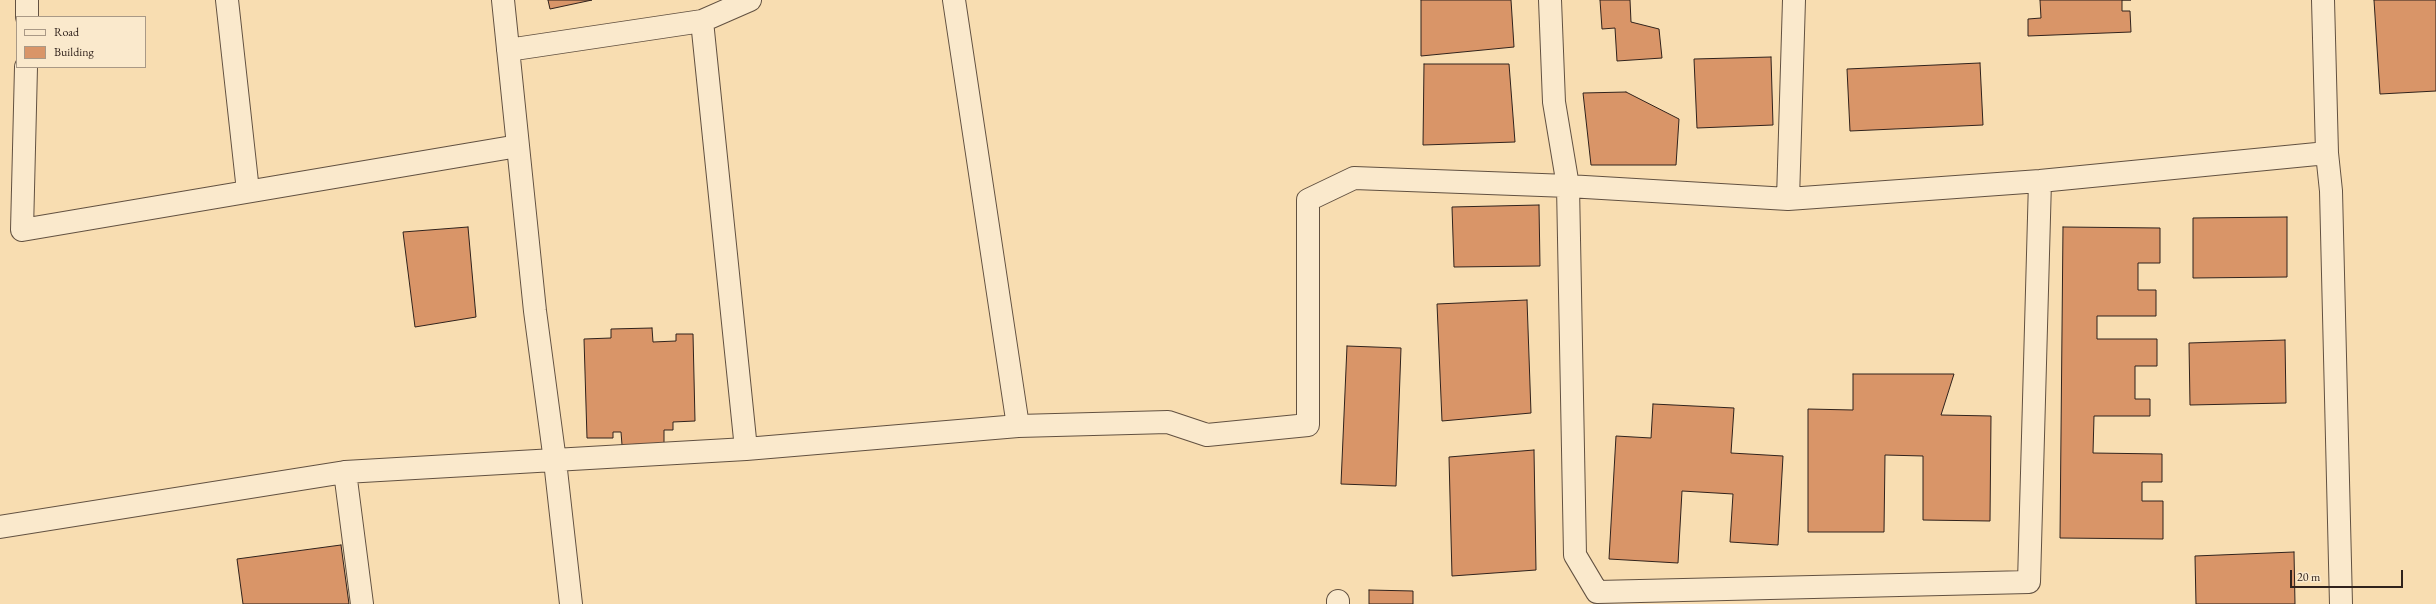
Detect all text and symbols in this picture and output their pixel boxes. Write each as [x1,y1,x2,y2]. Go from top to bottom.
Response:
legend [16,16,146,68]
text: Road [54,24,79,40]
text: Building [54,44,94,60]
scale bar [2292,562,2405,588]
text: 20 m [2297,569,2320,585]

